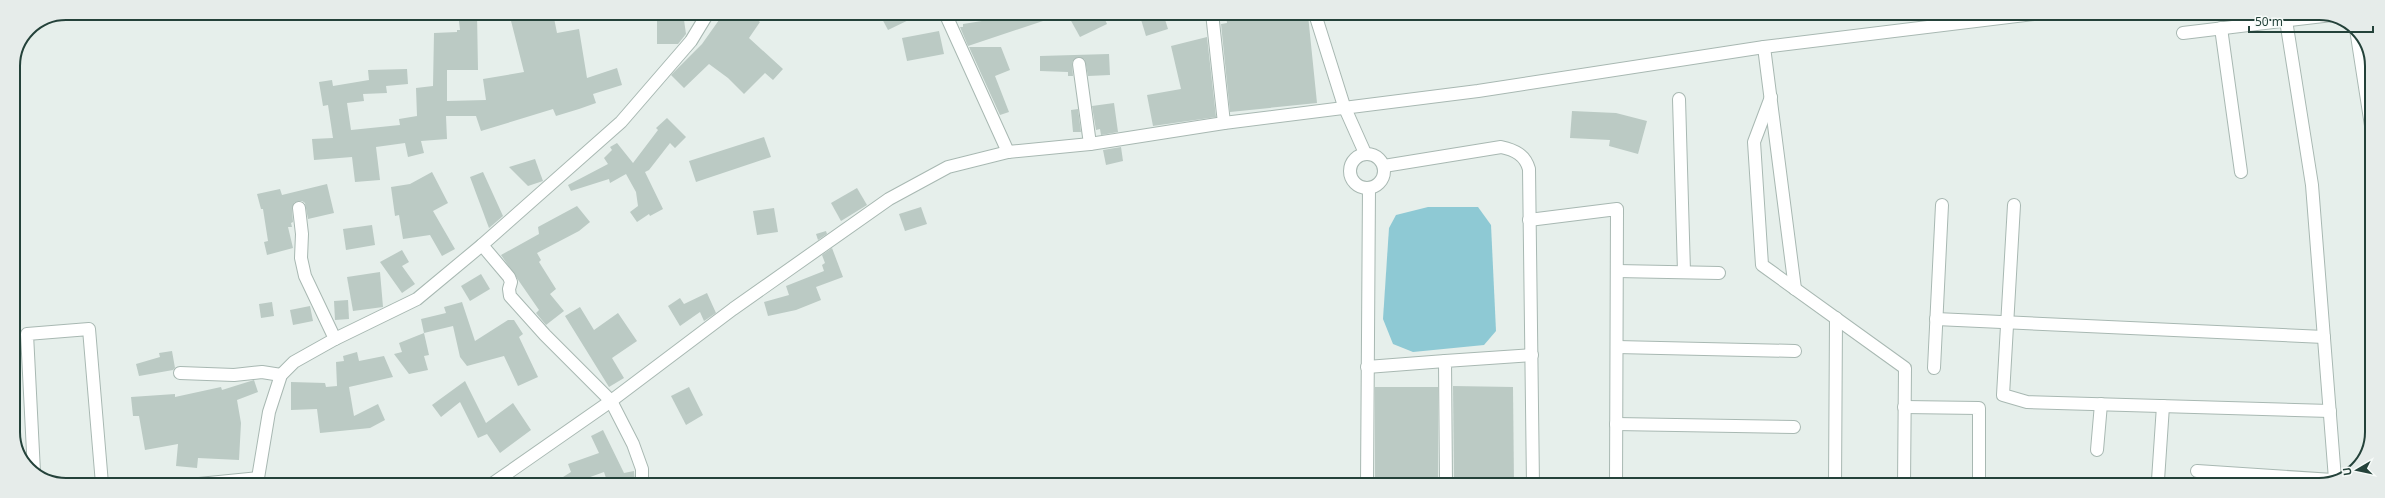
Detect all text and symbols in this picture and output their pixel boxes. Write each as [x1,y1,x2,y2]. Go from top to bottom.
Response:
scale bar [2249,8,2373,34]
text: 50 m [2255,13,2283,30]
north arrow [2337,450,2377,490]
text: U [2339,466,2355,477]

